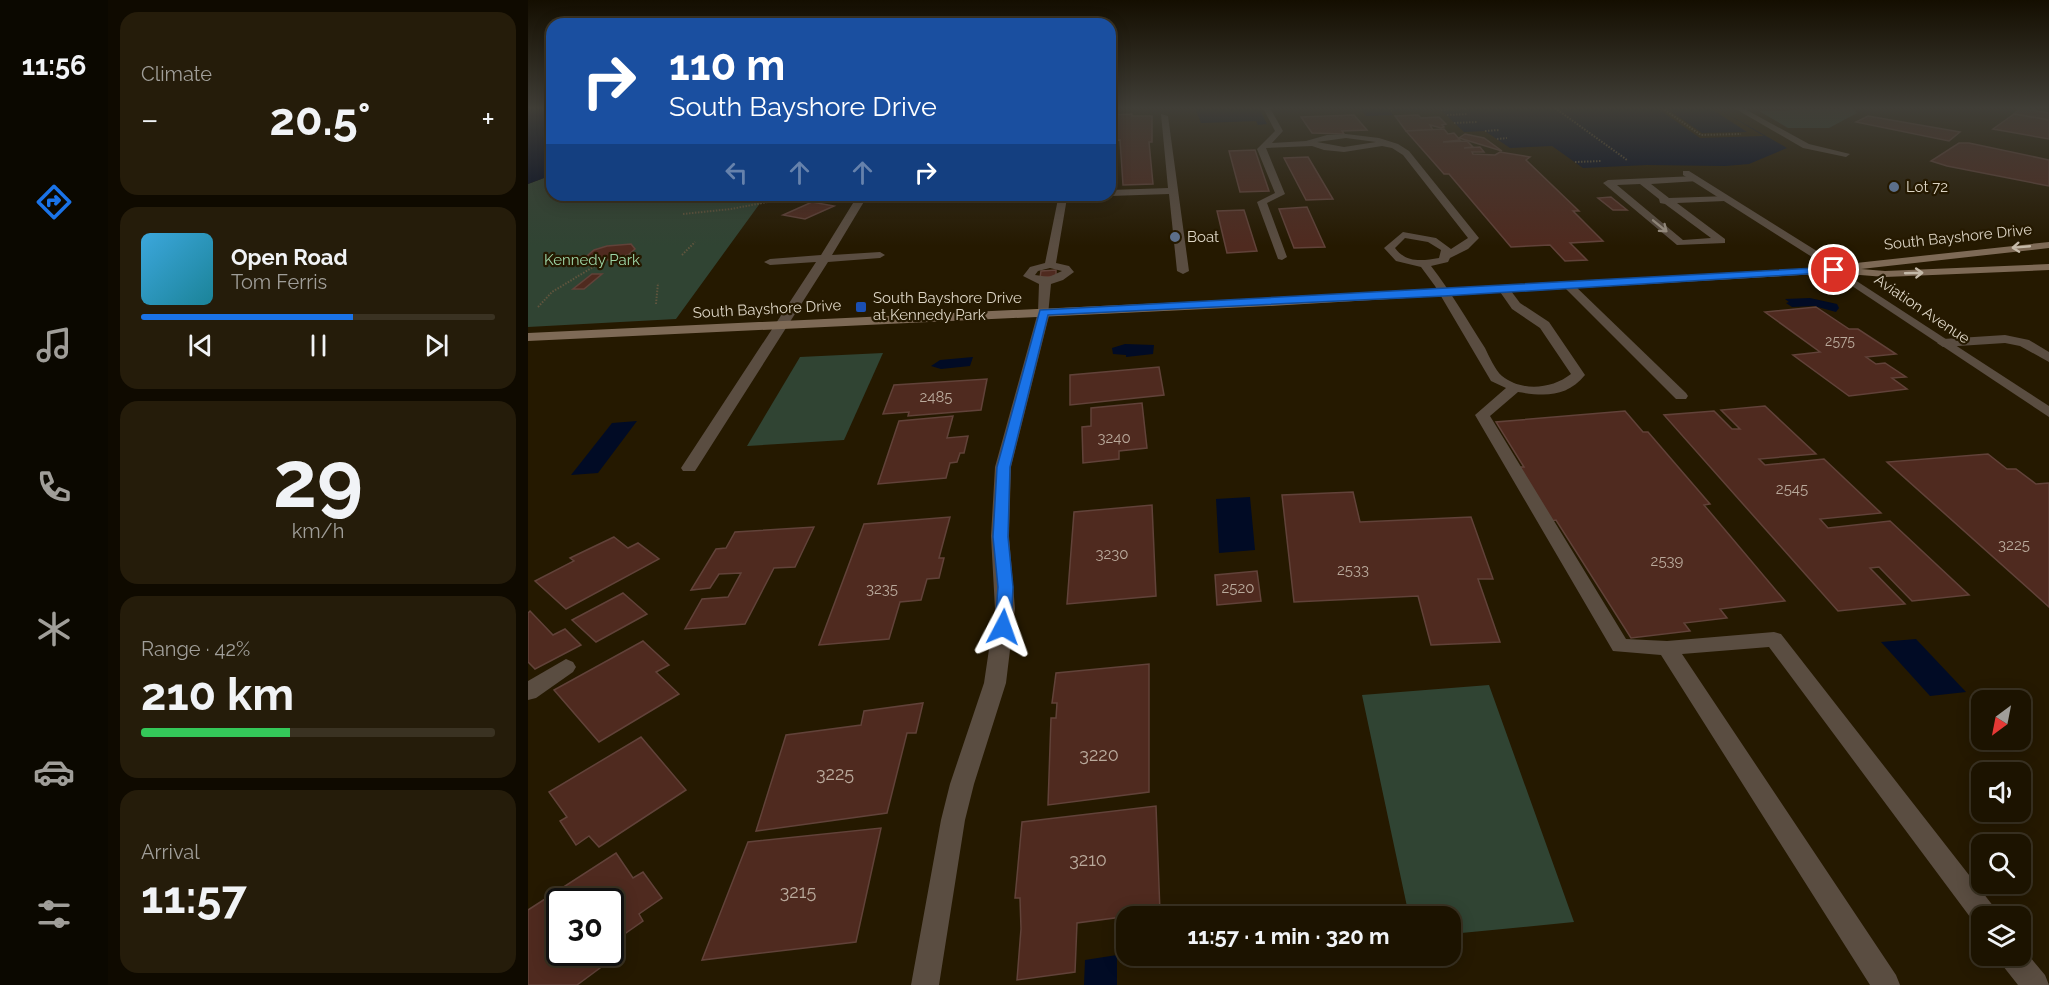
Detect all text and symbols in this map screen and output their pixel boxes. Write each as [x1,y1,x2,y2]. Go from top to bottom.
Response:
text: 110 m [669,41,785,90]
icon: right [570,42,648,120]
text: 11:56 [22,50,86,81]
text: Climate [141,62,212,86]
text: South Bayshore Drive [669,91,937,122]
text: 20.5° [270,93,370,146]
text: − [141,100,159,139]
text: + [481,100,495,139]
icon: left [720,156,753,189]
icon: ahead [783,156,816,189]
icon: ahead [846,156,879,189]
icon: right [909,156,942,189]
place label: Lot 72 [1906,178,1948,196]
marker: Lot 72 [1887,180,1901,194]
icon: directions [33,181,75,223]
one-way arrow [1652,219,1668,232]
street label: South Bayshore Drive [1883,220,2033,254]
place label: Boat [1187,228,1219,246]
marker: Boat [1168,230,1182,244]
one-way arrow [2012,242,2032,253]
text: Open Road [231,244,348,270]
pin [1808,244,1859,295]
park label: Kennedy Park [544,251,640,269]
icon: arrive [1817,253,1850,286]
one-way arrow [1903,267,1923,278]
text: Tom Ferris [231,270,327,294]
street label: Aviation Avenue [1871,271,1973,348]
place label: South Bayshore Drive at Kennedy Park [873,289,1022,324]
street label: South Bayshore Drive [692,296,842,322]
marker: South Bayshore Drive at Kennedy Park [854,300,868,314]
icon: music [33,324,75,366]
icon: previous [184,329,217,362]
icon: pause [302,329,335,362]
icon: next [420,329,453,362]
house number: 2575 [1825,333,1855,349]
house number: 2485 [919,388,953,406]
house number: 3240 [1097,429,1131,447]
text: 29 [273,434,363,525]
icon: phone [33,466,75,508]
house number: 2545 [1776,480,1808,498]
text: km/h [292,519,344,543]
house number: 3225 [1998,536,2030,554]
house number: 3230 [1095,545,1129,563]
house number: 2539 [1651,552,1684,570]
house number: 2533 [1337,561,1369,579]
house number: 2520 [1222,579,1255,597]
house number: 3235 [866,580,898,598]
position arrow [971,595,1035,659]
icon: climate [33,608,75,650]
text: Range · 42% [141,637,250,661]
text: 210 km [141,668,294,721]
north arrow [1971,690,2031,750]
map controls [1971,690,2031,966]
house number: 3220 [1079,744,1119,765]
icon: car [33,751,75,793]
button: sound [1971,762,2031,822]
house number: 3225 [816,763,854,784]
button: search [1971,834,2031,894]
text: Arrival [141,840,200,864]
house number: 3210 [1069,849,1107,870]
text: 11:57 [141,871,247,924]
house number: 3215 [780,881,816,902]
speed limit sign: 30 [546,888,624,966]
icon: filters [33,893,75,935]
button: layers [1971,906,2031,966]
text: 11:57 · 1 min · 320 m [1187,923,1390,949]

